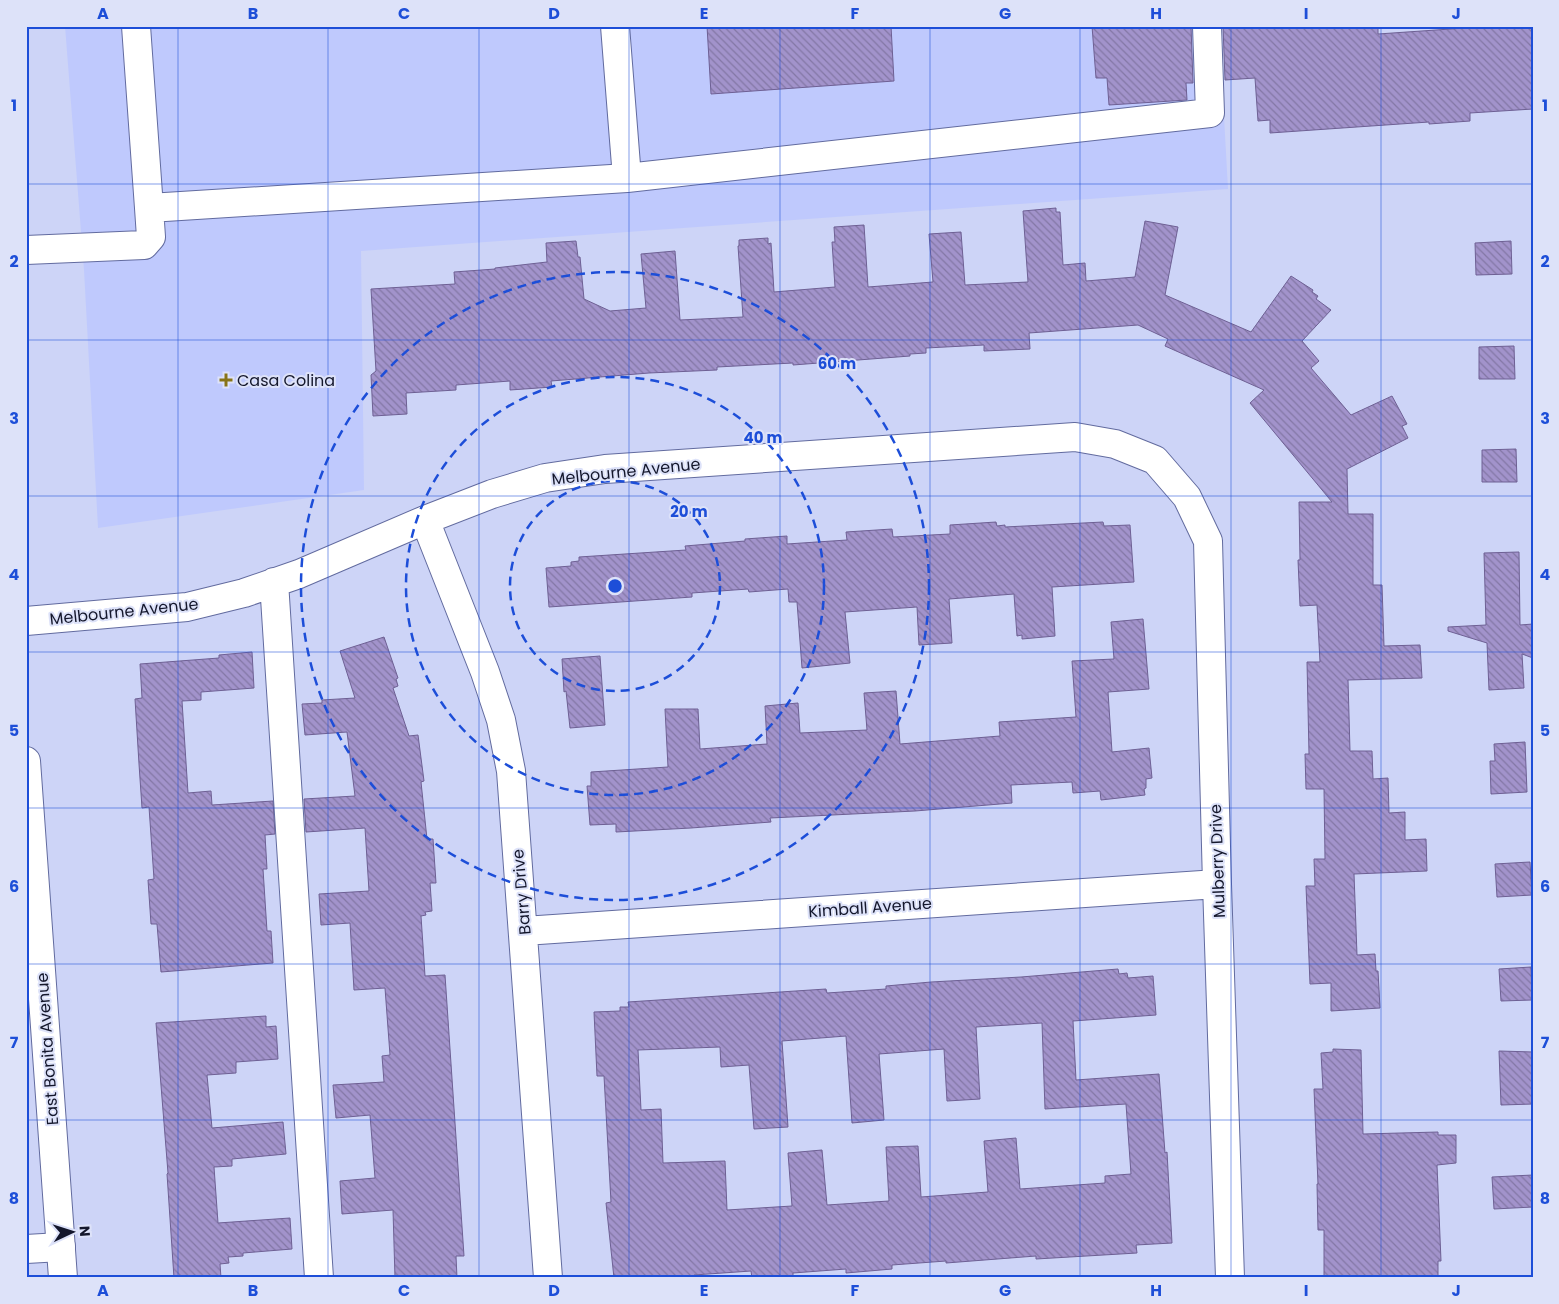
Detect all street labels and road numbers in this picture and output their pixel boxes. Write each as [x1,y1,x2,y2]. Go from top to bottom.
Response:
street label: Melbourne Avenue [551,452,702,491]
street label: Melbourne Avenue [49,592,200,631]
street label: Mulberry Drive [1204,804,1231,918]
street label: Barry Drive [506,848,537,936]
street label: Kimball Avenue [807,892,933,923]
street label: East Bonita Avenue [31,972,64,1126]

